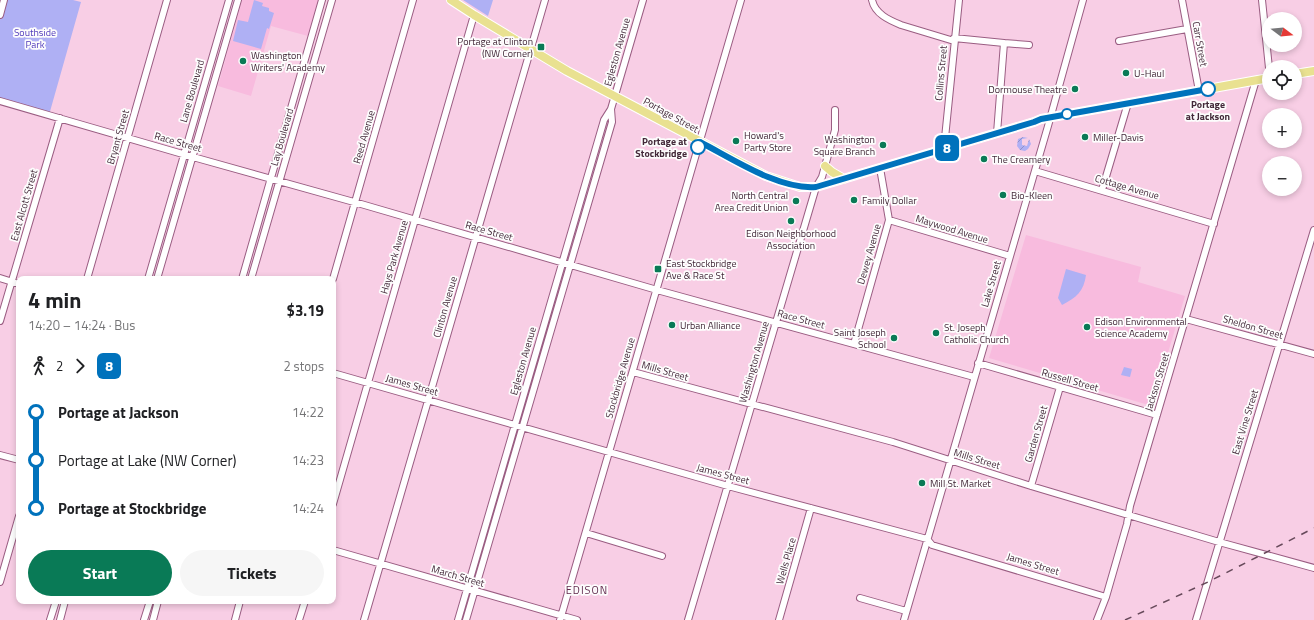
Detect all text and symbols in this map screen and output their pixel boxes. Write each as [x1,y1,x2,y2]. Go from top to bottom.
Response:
north arrow [1262,12,1302,52]
map controls [1262,12,1302,196]
street label: Egleston Avenue [600,16,634,88]
street label: Carr Street [1189,20,1211,68]
park label: Southside Park [14,25,56,52]
place label: Portage at Clinton (NW Corner) [457,34,533,61]
marker: Portage at Clinton (NW Corner) [536,42,546,52]
street label: Collins Street [931,44,951,101]
place label: Washington Writers' Academy [251,48,325,75]
marker: Washington Writers' Academy [238,56,248,66]
street label: Lane Boulevard [176,58,208,124]
button: locate [1262,60,1302,100]
place label: U-Haul [1134,66,1164,81]
marker: U-Haul [1121,68,1131,78]
marker: Portage at Jackson [1200,81,1216,97]
place label: Dormouse Theatre [988,82,1067,97]
marker: Dormouse Theatre [1070,84,1080,94]
street label: Portage Street [641,94,702,137]
place label: Portage at Jackson [1186,97,1230,124]
street label: Lay Boulevard [267,106,297,168]
street label: Bryant Street [103,107,133,166]
unlabelled marker [1061,108,1073,120]
button: + [1262,108,1302,148]
street label: Reed Avenue [349,109,379,165]
street label: Race Street [153,128,204,156]
place label: Howard's Party Store [744,128,791,155]
place label: Miller-Davis [1093,130,1144,145]
place label: Washington Square Branch [814,132,875,159]
marker: Miller-Davis [1080,132,1090,142]
place label: Portage at Stockbridge [635,134,687,161]
line badge: 8 [934,135,960,161]
marker: Howard's Party Store [731,136,741,146]
text: 8 [943,137,951,158]
marker: Portage at Stockbridge [690,139,706,155]
marker: Washington Square Branch [878,140,888,150]
place label: The Creamery [992,152,1051,167]
marker: The Creamery [979,154,989,164]
button: − [1262,156,1302,196]
street label: East Alcott Street [7,167,42,242]
street label: Cottage Avenue [1093,171,1161,203]
place label: North Central Area Credit Union [715,188,788,215]
place label: Bio-Kleen [1011,188,1052,203]
marker: Bio-Kleen [998,190,1008,200]
place label: Family Dollar [862,193,917,208]
marker: Family Dollar [849,195,859,205]
marker: North Central Area Credit Union [791,196,801,206]
street label: Maywood Avenue [914,211,990,247]
marker: Edison Neighborhood Association [786,216,796,226]
street label: Race Street [464,217,515,245]
street label: Hays Park Avenue [376,218,412,296]
street label: Dewey Avenue [853,222,885,286]
place label: Edison Neighborhood Association [746,226,836,253]
place label: East Stockbridge Ave & Race St [666,256,737,283]
street label: Lake Street [977,259,1005,309]
marker: East Stockbridge Ave & Race St [653,264,663,274]
street label: Clinton Avenue [429,275,461,339]
text: 4 min [28,283,81,317]
text: $3.19 [287,299,324,322]
street label: Race Street [776,305,827,333]
street label: Sheldon Street [1221,311,1285,343]
place label: Edison Environmental Science Academy [1095,314,1187,341]
text: 14:20 – 14:24 · Bus [28,315,135,335]
place label: Urban Alliance [680,318,740,333]
marker: Urban Alliance [667,320,677,330]
street label: Washington Avenue [735,320,773,404]
place label: St. Joseph Catholic Church [944,320,1009,347]
marker: Edison Environmental Science Academy [1082,322,1092,332]
street label: Egleston Avenue [506,325,540,397]
place label: Saint Joseph School [834,325,886,352]
marker: St. Joseph Catholic Church [931,328,941,338]
marker: Saint Joseph School [889,333,899,343]
street label: Stockbridge Avenue [601,336,639,420]
street label: Jackson Street [1141,350,1173,413]
icon: walk [28,355,50,377]
icon: forward [69,355,91,377]
text: 8 [105,355,113,376]
text: 2 [56,356,63,376]
text: 2 stops [283,356,324,376]
street label: Mills Street [640,357,691,385]
street label: Russell Street [1040,365,1101,395]
street label: James Street [384,370,440,400]
street label: East Vine Street [1228,387,1262,456]
text: Portage at Jackson [58,401,179,424]
text: 14:22 [292,402,324,422]
street label: Garden Street [1021,404,1051,464]
street label: Mills Street [952,445,1003,473]
text: Portage at Lake (NW Corner) [58,449,237,472]
text: 14:23 [292,450,324,470]
street label: James Street [695,460,751,488]
place label: Mill St. Market [930,476,991,491]
marker: Mill St. Market [917,478,927,488]
text: Portage at Stockbridge [58,497,206,520]
text: 14:24 [292,498,324,518]
street label: Wells Place [772,536,800,586]
street label: James Street [1005,549,1061,579]
button: Start [28,550,172,596]
button: Tickets [180,550,324,596]
street label: March Street [430,561,487,591]
district label: EDISON [566,582,608,598]

